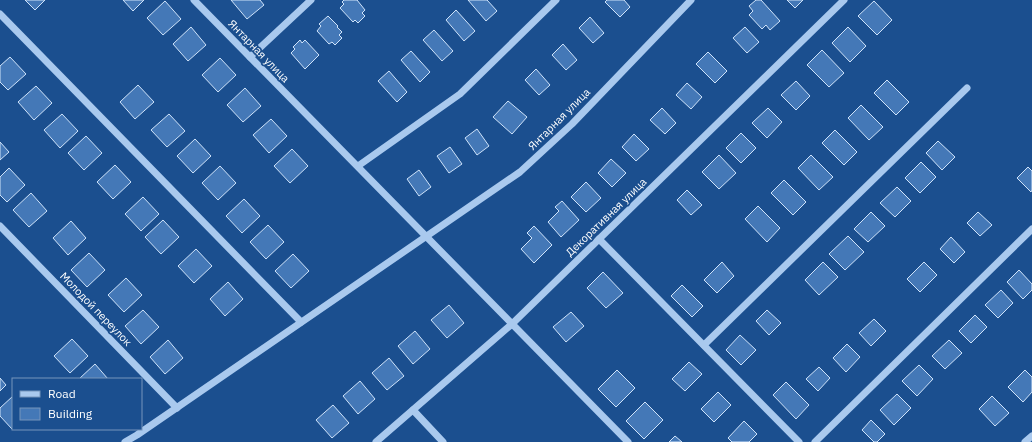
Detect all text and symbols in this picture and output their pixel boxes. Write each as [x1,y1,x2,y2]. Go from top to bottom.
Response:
street label: Янтарная улица [225,17,293,85]
street label: Янтарная улица [525,85,593,153]
street label: Декоративная улица [563,175,649,259]
street label: Молодой переулок [57,269,135,349]
legend [12,378,142,430]
text: Road [48,386,76,401]
text: Building [48,406,93,421]

